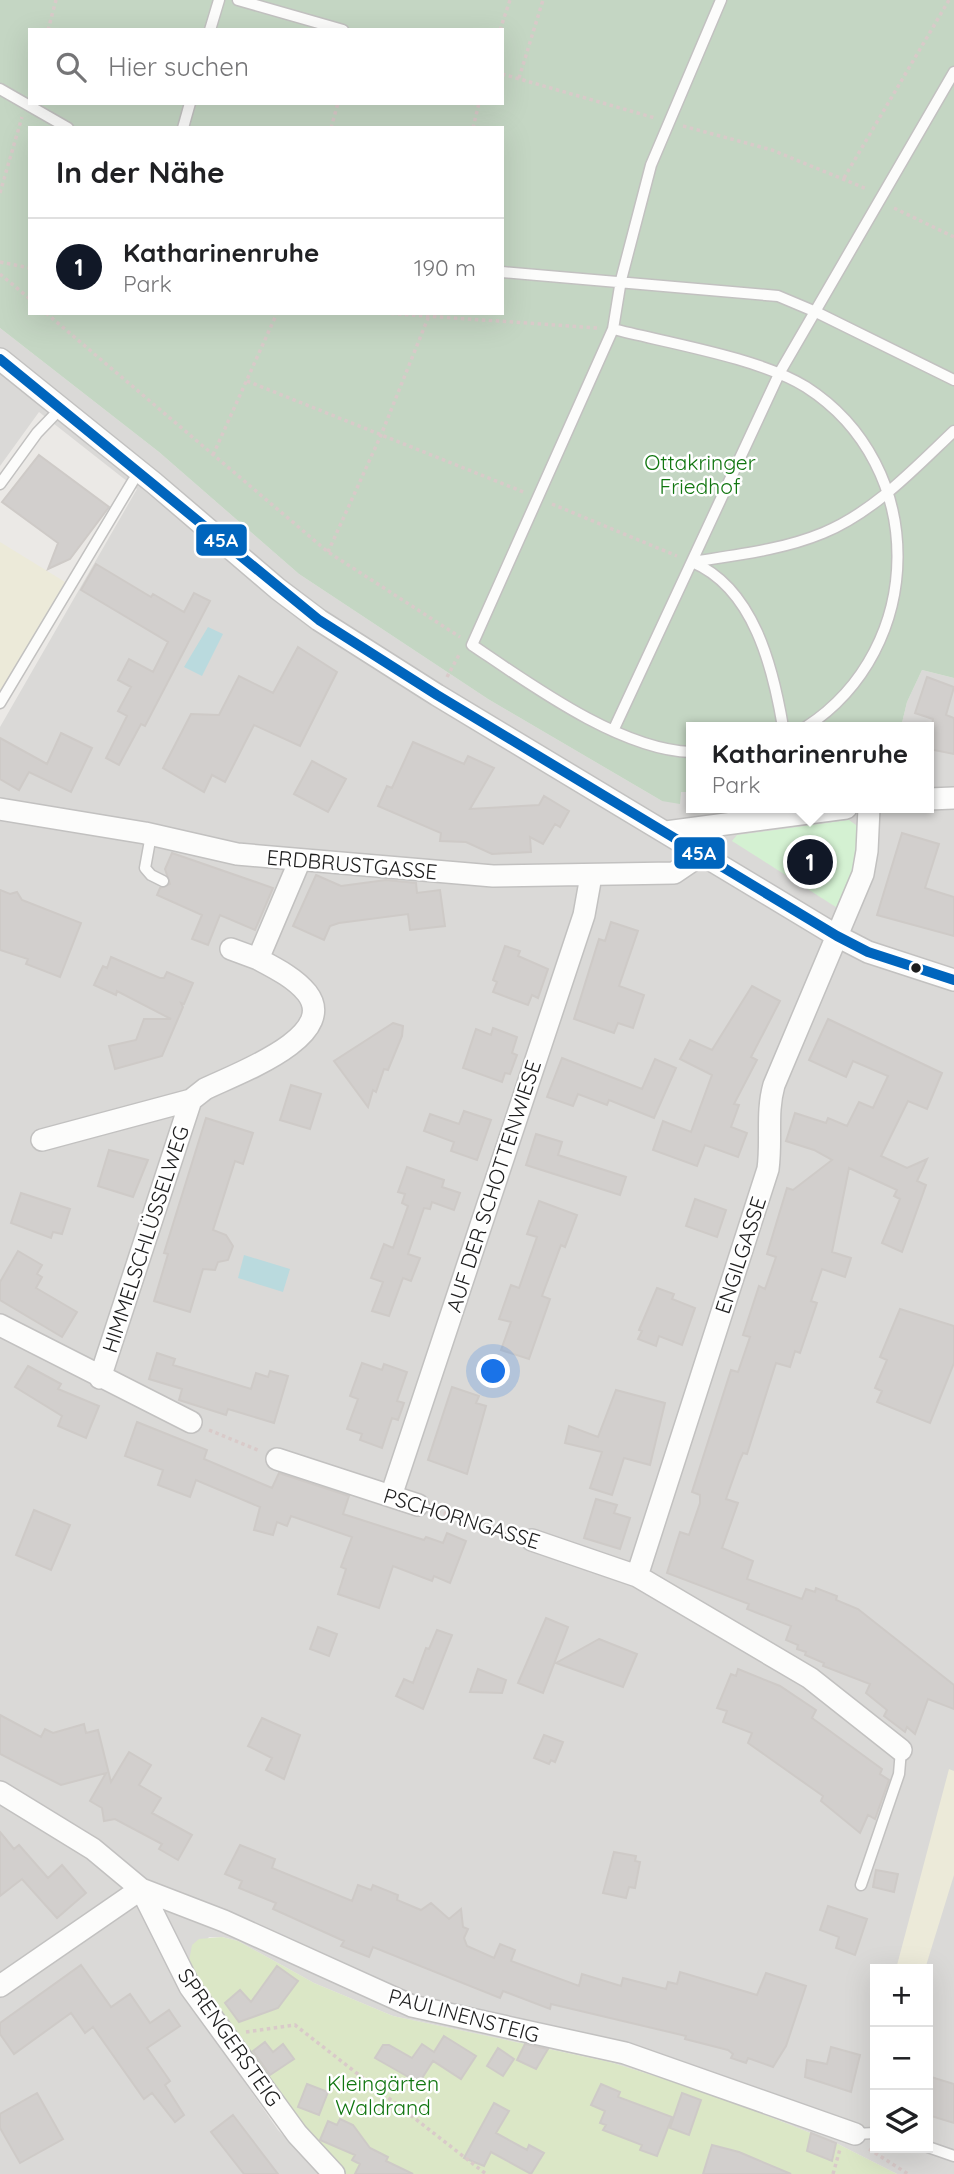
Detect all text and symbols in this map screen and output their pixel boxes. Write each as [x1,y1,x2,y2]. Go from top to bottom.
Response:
search box [28,28,504,105]
icon: search [52,48,90,86]
text: Hier suchen [108,50,249,83]
text: In der Nähe [56,153,225,191]
text: Katharinenruhe [123,236,319,269]
text: 1 [75,253,83,282]
text: 190 m [414,253,476,282]
text: Park [123,269,172,298]
park label: Ottakringer Friedhof [644,449,756,499]
line badge: 45A [195,523,248,557]
text: 45A [204,528,238,552]
popup [686,722,934,813]
text: Katharinenruhe [712,737,908,770]
text: Park [712,770,760,799]
line badge: 45A [673,836,726,870]
pin: 1 [787,836,833,888]
text: 45A [682,841,716,865]
street label: ERDBRUSTGASSE [266,844,438,884]
unlabelled marker [909,961,923,975]
street label: AUF DER SCHOTTENWIESE [440,1057,546,1315]
street label: HIMMELSCHLÜSSELWEG [96,1122,194,1356]
street label: ENGILGASSE [709,1193,771,1317]
your location [476,1354,510,1388]
street label: PSCHORNGASSE [381,1482,543,1554]
street label: SPRENGERSTEIG [173,1963,287,2111]
map controls [870,1964,933,2153]
button: + [870,1964,933,2027]
street label: PAULINENSTEIG [386,1982,542,2048]
button: − [870,2027,933,2090]
park label: Kleingärten Waldrand [327,2070,439,2120]
button: layers [870,2090,933,2153]

